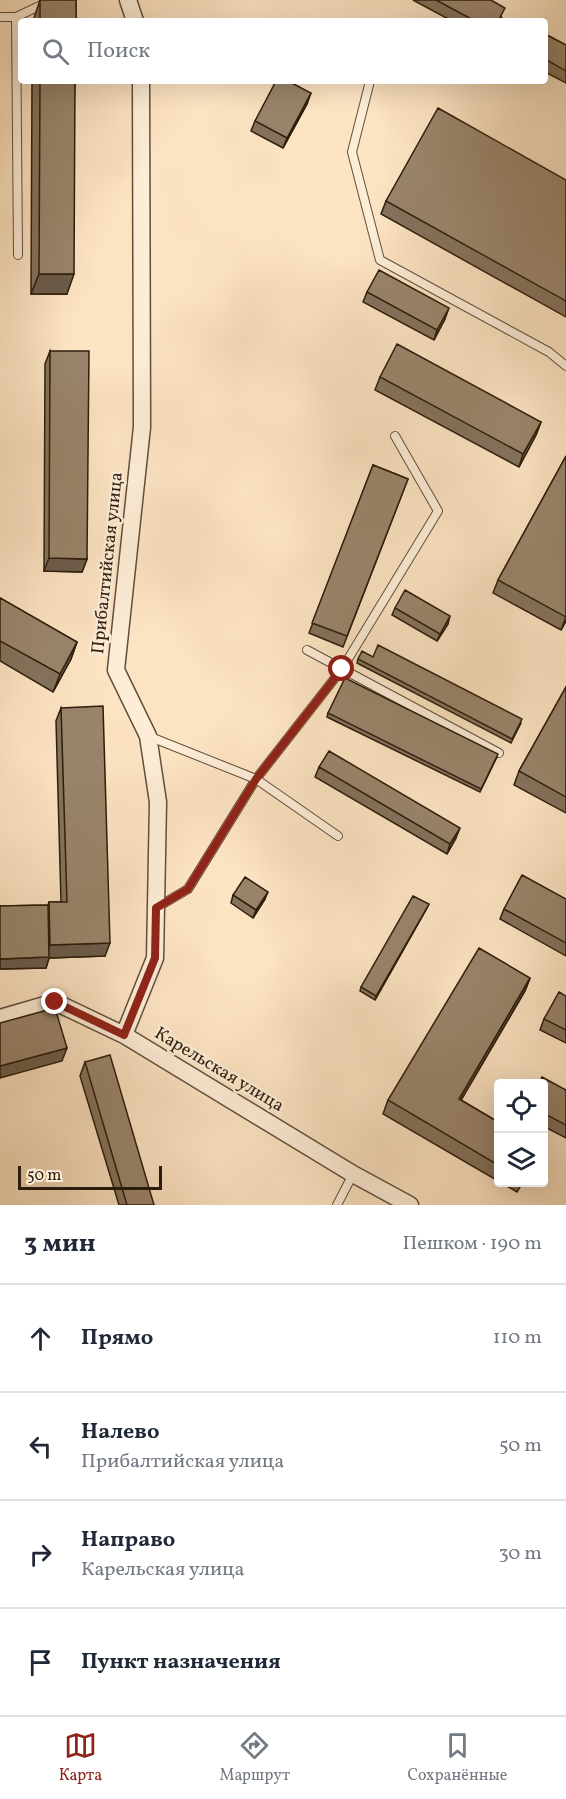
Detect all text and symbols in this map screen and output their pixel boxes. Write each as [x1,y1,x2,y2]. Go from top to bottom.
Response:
search box [18,18,548,84]
icon: search [39,35,72,68]
text: Поиск [87,36,150,67]
street label: Прибалтийская улица [86,471,130,655]
route start [328,655,354,681]
route end [41,988,67,1014]
street label: Карельская улица [149,1021,289,1119]
map controls [494,1079,548,1187]
button: locate [494,1079,548,1133]
button: layers [494,1133,548,1187]
scale bar [18,1163,162,1190]
text: 50 m [27,1165,61,1187]
text: 3 мин [24,1226,96,1262]
text: Пешком · 190 m [402,1230,542,1258]
icon: ahead [24,1322,57,1355]
text: Прямо [81,1323,153,1354]
text: 110 m [493,1324,542,1352]
text: Налево [81,1417,160,1448]
icon: left [24,1430,57,1463]
text: 50 m [499,1432,542,1460]
text: Прибалтийская улица [81,1448,284,1476]
text: Направо [81,1525,175,1556]
icon: right [24,1538,57,1571]
text: 30 m [498,1540,542,1568]
text: Карельская улица [81,1556,245,1584]
icon: arrive [24,1646,57,1679]
text: Пункт назначения [81,1647,281,1678]
tab: Карта [59,1729,102,1787]
tab: Маршрут [219,1729,290,1787]
tab: Сохранённые [407,1729,507,1787]

